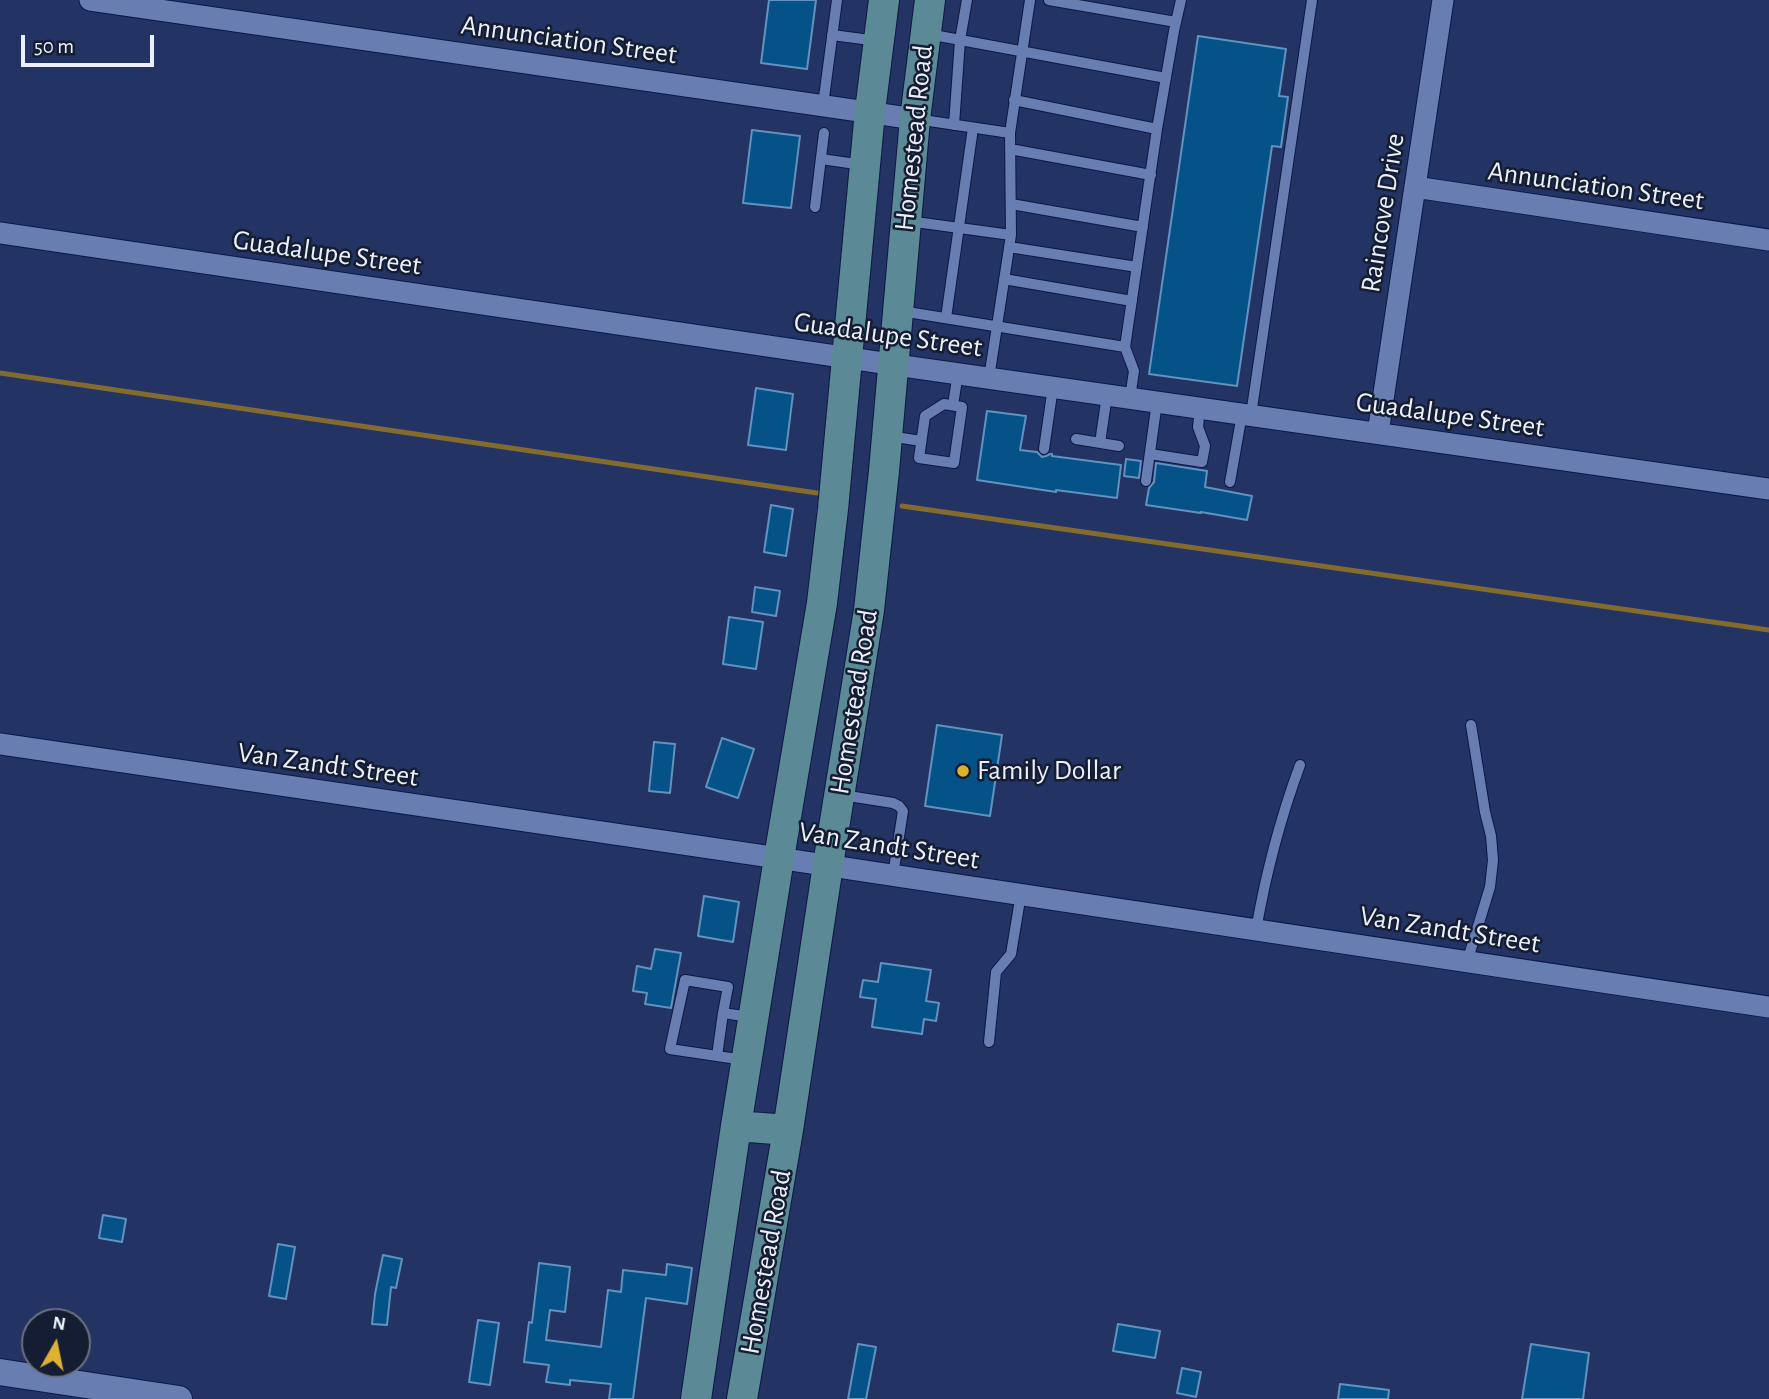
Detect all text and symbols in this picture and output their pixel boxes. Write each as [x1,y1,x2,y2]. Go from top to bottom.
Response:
street label: Annunciation Street [459,8,679,72]
scale bar [24,21,158,65]
text: 50 m [34,36,74,57]
street label: Homestead Road [888,43,940,233]
street label: Raincove Drive [1354,131,1412,295]
street label: Annunciation Street [1486,154,1706,218]
street label: Guadalupe Street [231,223,423,283]
street label: Guadalupe Street [792,305,984,365]
street label: Guadalupe Street [1354,385,1546,445]
street label: Homestead Road [823,607,885,797]
street label: Van Zandt Street [236,736,420,794]
place label: Family Dollar [977,754,1121,788]
marker: Family Dollar [955,763,971,779]
street label: Van Zandt Street [797,815,981,877]
street label: Van Zandt Street [1358,899,1542,961]
street label: Homestead Road [733,1167,799,1357]
north arrow [21,1308,91,1378]
text: N [51,1313,67,1334]

